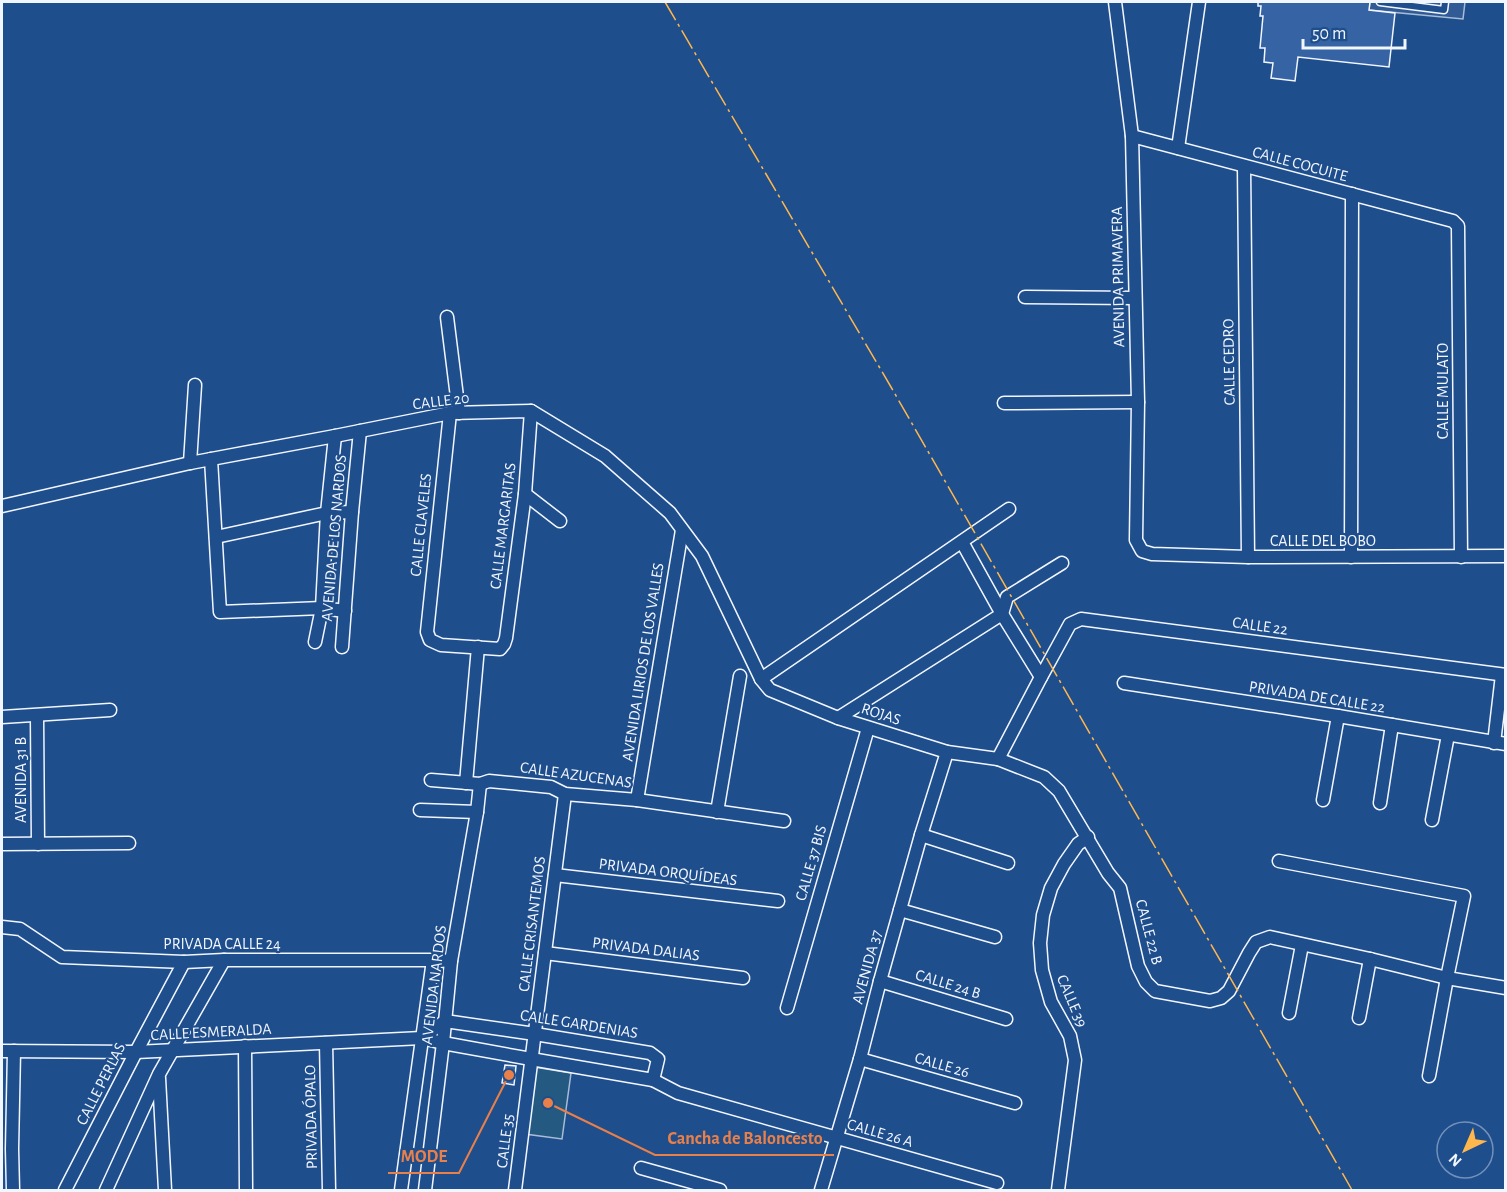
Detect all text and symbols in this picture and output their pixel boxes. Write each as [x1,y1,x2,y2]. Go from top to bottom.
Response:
scale bar [1303,12,1405,50]
text: 50 m [1312,25,1346,43]
street label: CALLE COCUITE [1251,144,1350,184]
street label: AVENIDA PRIMAVERA [1109,207,1127,347]
street label: CALLE CEDRO [1220,319,1238,405]
street label: CALLE MULATO [1435,343,1451,439]
street label: CALLE 20 [412,390,470,412]
street label: AVENIDA DE LOS NARDOS [319,454,349,622]
street label: CALLE MARGARITAS [487,462,519,590]
street label: CALLE CLAVELES [408,473,434,577]
street label: CALLE DEL BOBO [1270,533,1376,549]
street label: AVENIDA LIRIOS DE LOS VALLES [619,562,667,762]
street label: CALLE 22 [1231,614,1289,638]
street label: PRIVADA DE CALLE 22 [1248,678,1386,716]
street label: ROJAS [859,700,903,728]
street label: AVENIDA 31 B [13,737,29,823]
street label: CALLE AZUCENAS [519,759,633,791]
street label: CALLE 37 BIS [793,824,829,902]
street label: PRIVADA ORQUÍDEAS [598,854,738,889]
street label: CALLE CRISANTEMOS [516,855,548,993]
street label: CALLE 22 B [1133,898,1165,966]
street label: AVENIDA NARDOS [419,924,449,1046]
street label: AVENIDA 37 [849,928,885,1006]
street label: PRIVADA DALIAS [591,934,701,964]
street label: PRIVADA CALLE 24 [163,936,281,952]
street label: CALLE 24 B [913,966,983,1002]
street label: CALLE 39 [1054,972,1090,1030]
street label: CALLE GARDENIAS [519,1007,639,1041]
street label: CALLE ESMERALDA [150,1021,272,1043]
street label: CALLE PERLAS [74,1040,128,1128]
street label: CALLE 26 [913,1050,971,1080]
street label: PRIVADA ÓPALO [300,1065,320,1169]
street label: CALLE 35 [494,1113,516,1169]
street label: CALLE 26 A [845,1116,915,1150]
callout: Cancha de Baloncesto [655,1119,834,1155]
north arrow [1435,1120,1495,1180]
text: Cancha de Baloncesto [667,1130,823,1148]
callout: MODE [388,1137,459,1173]
text: MODE [401,1148,447,1166]
text: N [1446,1150,1465,1170]

